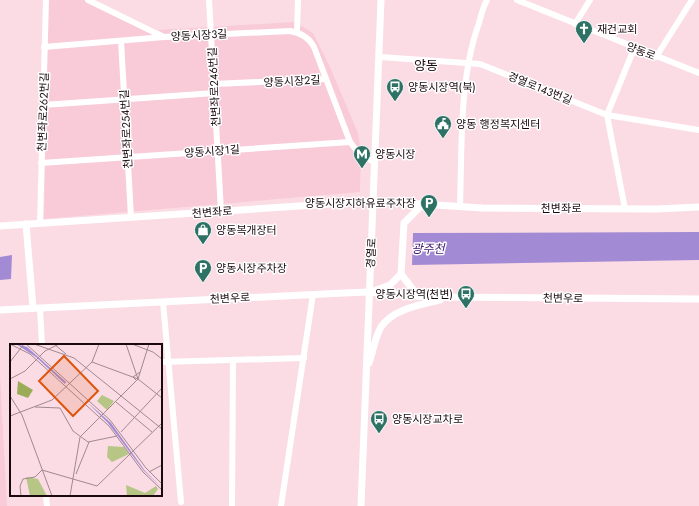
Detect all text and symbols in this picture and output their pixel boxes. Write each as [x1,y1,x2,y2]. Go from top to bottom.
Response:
church icon: 재건교회 [574,19,594,44]
place label: 재건교회 [597,21,637,37]
street label: 양동시장3길 [170,26,228,44]
street label: 양동로 [624,38,658,64]
street label: 천변좌로246번길 [204,47,224,127]
district label: 양동 [414,56,438,75]
street label: 경열로143번길 [505,68,575,108]
street label: 천변좌로262번길 [34,72,52,152]
street label: 양동시장2길 [263,72,321,90]
bus stop icon: 양동시장역(북) [385,77,405,102]
place label: 양동시장역(북) [408,79,476,95]
street label: 천변좌로254번길 [116,89,136,169]
public building icon: 양동 행정복지센터 [433,114,453,139]
place label: 양동 행정복지센터 [456,116,540,132]
street label: 양동시장1길 [184,141,240,161]
metro station icon: 양동시장 [352,144,372,169]
place label: 양동시장 [375,146,415,162]
parking icon: 양동시장지하유료주차장 [419,193,439,218]
place label: 양동시장지하유료주차장 [305,195,416,211]
street label: 천변좌로 [541,200,581,216]
street label: 천변좌로 [191,203,233,221]
shop icon: 양동복개장터 [193,220,213,245]
place label: 양동복개장터 [216,222,277,238]
street label: 경열로 [362,237,380,269]
water label: 광주천 [411,240,447,258]
parking icon: 양동시장주차장 [193,258,213,283]
place label: 양동시장주차장 [216,260,287,276]
bus stop icon: 양동시장역(천변) [456,284,476,309]
place label: 양동시장역(천변) [375,286,453,302]
street label: 천변우로 [209,289,251,307]
street label: 천변우로 [543,290,583,306]
inset map [10,344,162,496]
bus stop icon: 양동시장교차로 [369,409,389,434]
place label: 양동시장교차로 [392,411,463,427]

